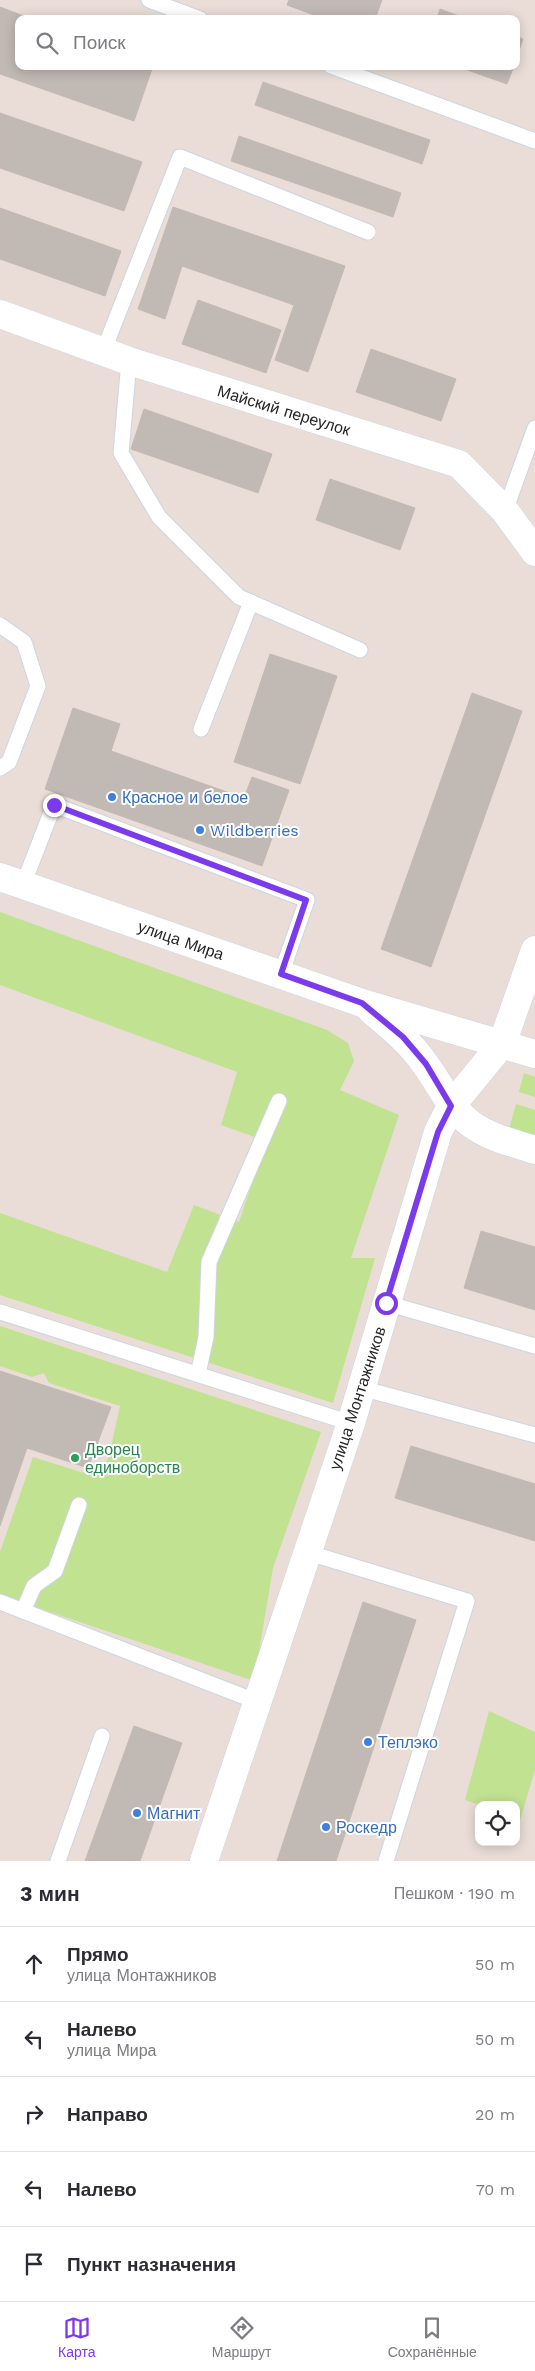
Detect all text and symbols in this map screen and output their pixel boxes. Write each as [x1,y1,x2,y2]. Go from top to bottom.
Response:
search box [15,15,520,70]
icon: search [33,29,61,57]
text: Поиск [73,31,126,54]
street label: Майский переулок [215,381,354,440]
place label: Красное и белое [122,788,248,807]
marker: Красное и белое [106,791,118,803]
route end [43,794,66,817]
place label: Wildberries [210,821,299,840]
marker: Wildberries [194,824,206,836]
street label: улица Мира [135,917,226,964]
route start [375,1292,398,1315]
street label: улица Монтажников [325,1324,390,1472]
place label: Дворец единоборств [85,1440,180,1477]
marker: Дворец единоборств [69,1452,81,1464]
place label: Теплэко [378,1733,438,1752]
marker: Теплэко [362,1736,374,1748]
map controls [475,1801,520,1846]
button: locate [475,1801,520,1846]
place label: Магнит [147,1804,201,1823]
marker: Магнит [131,1807,143,1819]
place label: Роскедр [336,1818,397,1837]
marker: Роскедр [320,1821,332,1833]
text: 3 мин [20,1881,80,1906]
text: Пешком · 190 m [394,1884,515,1903]
text: Прямо [67,1943,129,1966]
icon: ahead [20,1950,48,1978]
text: 50 m [475,1955,515,1974]
text: улица Монтажников [67,1966,217,1985]
text: Налево [67,2018,137,2041]
icon: left [20,2025,48,2053]
text: 50 m [475,2030,515,2049]
text: улица Мира [67,2041,157,2060]
icon: right [20,2100,48,2128]
text: Направо [67,2103,148,2126]
text: 20 m [475,2105,515,2124]
icon: left [20,2175,48,2203]
text: Налево [67,2178,137,2201]
text: 70 m [476,2180,515,2199]
icon: arrive [20,2250,48,2278]
text: Пункт назначения [67,2253,236,2276]
tab: Карта [58,2314,96,2360]
tab: Маршрут [212,2314,271,2360]
tab: Сохранённые [388,2314,477,2360]

